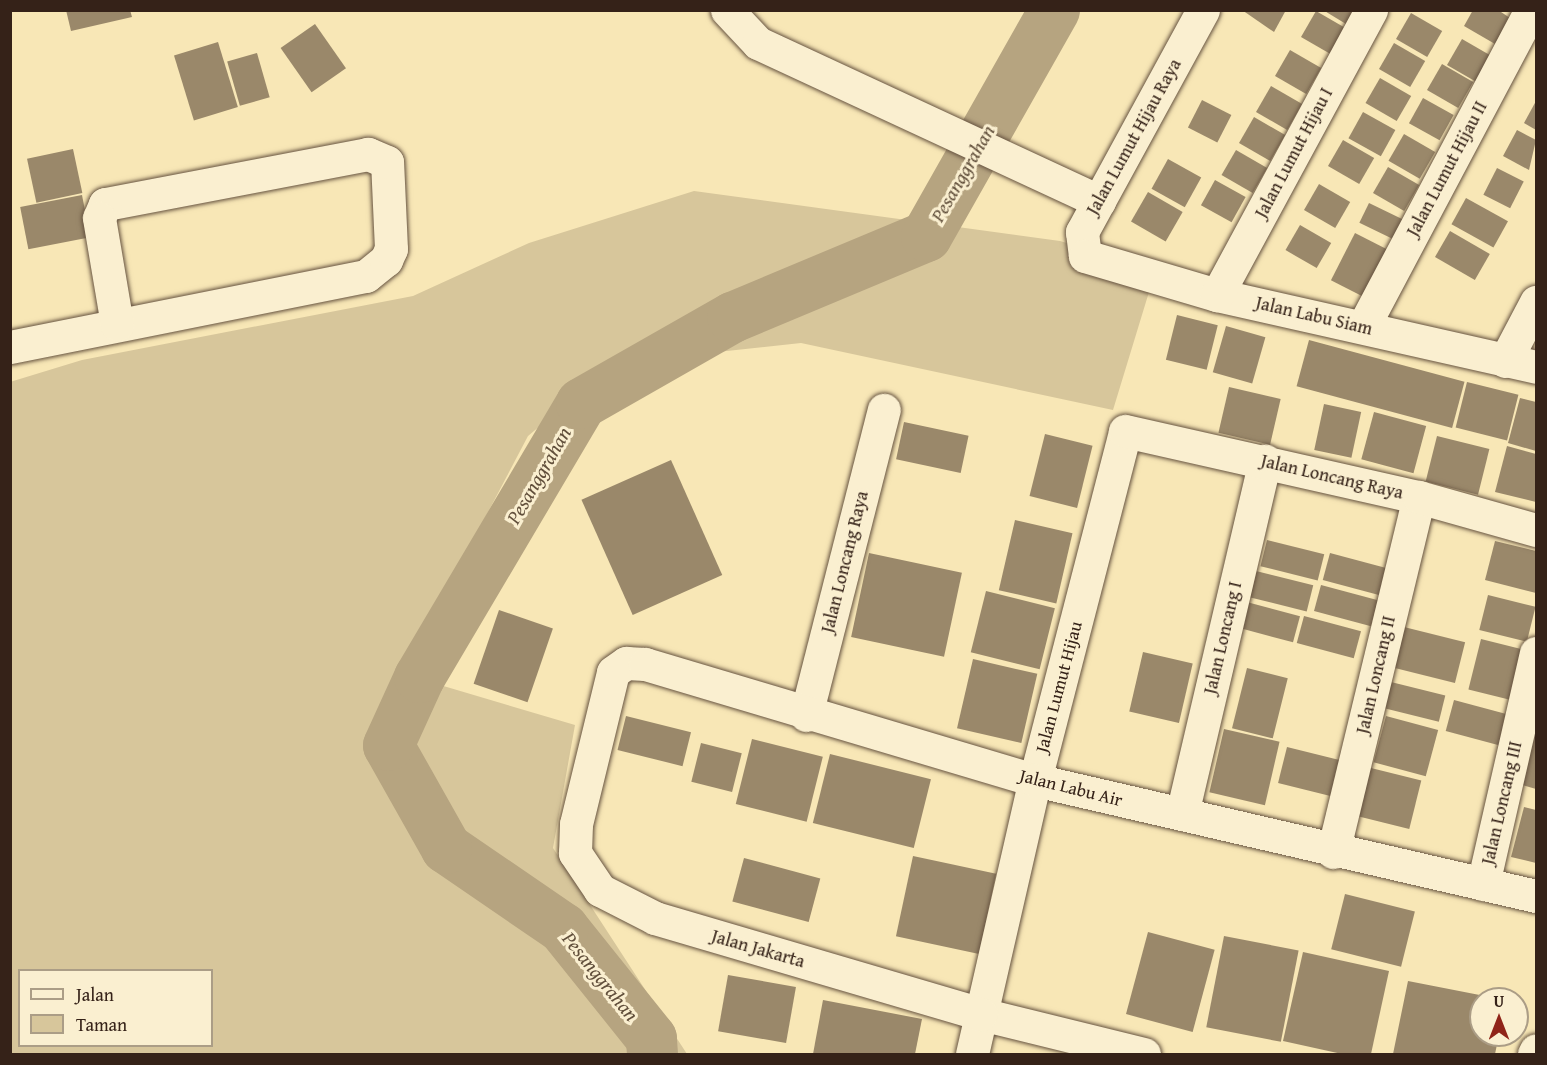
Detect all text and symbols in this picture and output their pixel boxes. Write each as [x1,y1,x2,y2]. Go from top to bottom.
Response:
street label: Jalan Lumut Hijau Raya [1082,55,1186,219]
street label: Jalan Lumut Hijau I [1251,84,1337,222]
street label: Jalan Lumut Hijau II [1402,98,1492,240]
water label: Pesanggrahan [925,120,999,226]
street label: Jalan Labu Siam [1254,292,1374,340]
water label: Pesanggrahan [501,422,575,528]
street label: Jalan Loncang Raya [1259,450,1405,504]
street label: Jalan Loncang Raya [817,489,873,635]
street label: Jalan Loncang I [1200,580,1246,696]
street label: Jalan Loncang II [1352,614,1400,736]
street label: Jalan Lumut Hijau [1031,619,1087,755]
street label: Jalan Loncang III [1477,739,1527,867]
street label: Jalan Labu Air [1017,765,1125,811]
street label: Jalan Jakarta [709,925,807,973]
water label: Pesanggrahan [558,927,644,1025]
legend [18,969,213,1047]
text: Jalan [76,981,114,1008]
north arrow [1469,987,1529,1047]
text: U [1494,989,1504,1013]
text: Taman [76,1011,127,1038]

